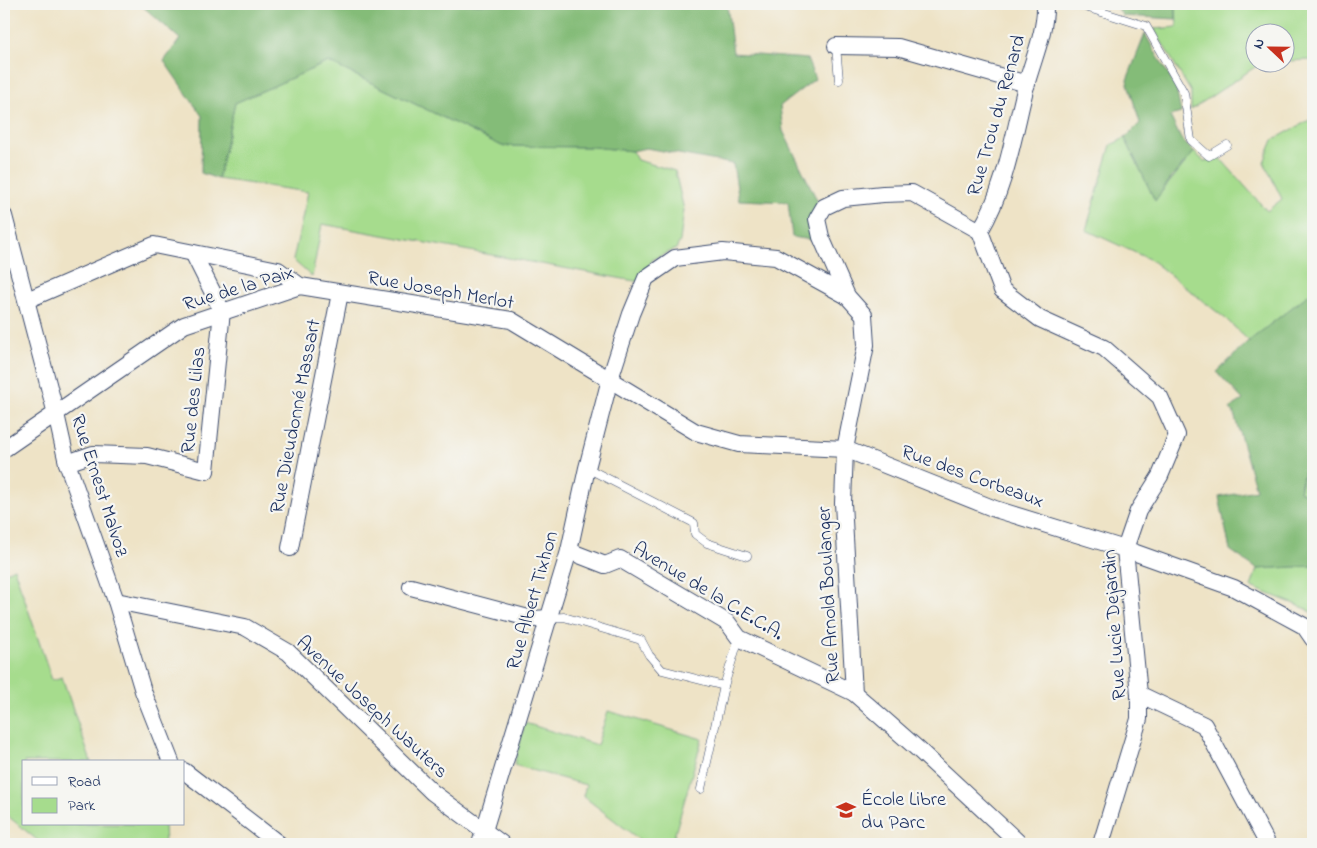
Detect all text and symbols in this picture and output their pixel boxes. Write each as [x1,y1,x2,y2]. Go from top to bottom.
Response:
north arrow [1244,22,1294,72]
street label: Rue Trou du Renard [961,32,1034,200]
text: N [1248,35,1271,52]
street label: Rue de la Paix [180,259,298,320]
street label: Rue Joseph Merlot [365,264,516,319]
street label: Rue Dieudonné Massart [263,317,330,516]
street label: Rue des Lilas [174,345,215,455]
street label: Rue Ernest Malvoz [62,411,136,561]
street label: Rue des Corbeaux [897,438,1048,517]
street label: Rue Arnold Boulanger [810,505,850,684]
street label: Rue Albert Tixhon [500,528,567,674]
street label: Avenue de la C.E.C.A. [627,535,789,649]
street label: Rue Lucie Dejardin [1096,548,1135,701]
street label: Avenue Joseph Wauters [289,629,454,786]
legend [22,760,185,826]
text: Road [68,771,101,793]
place label: École Libre du Parc [861,786,946,838]
text: Park [68,795,96,817]
school or university icon: École Libre du Parc [835,799,857,821]

